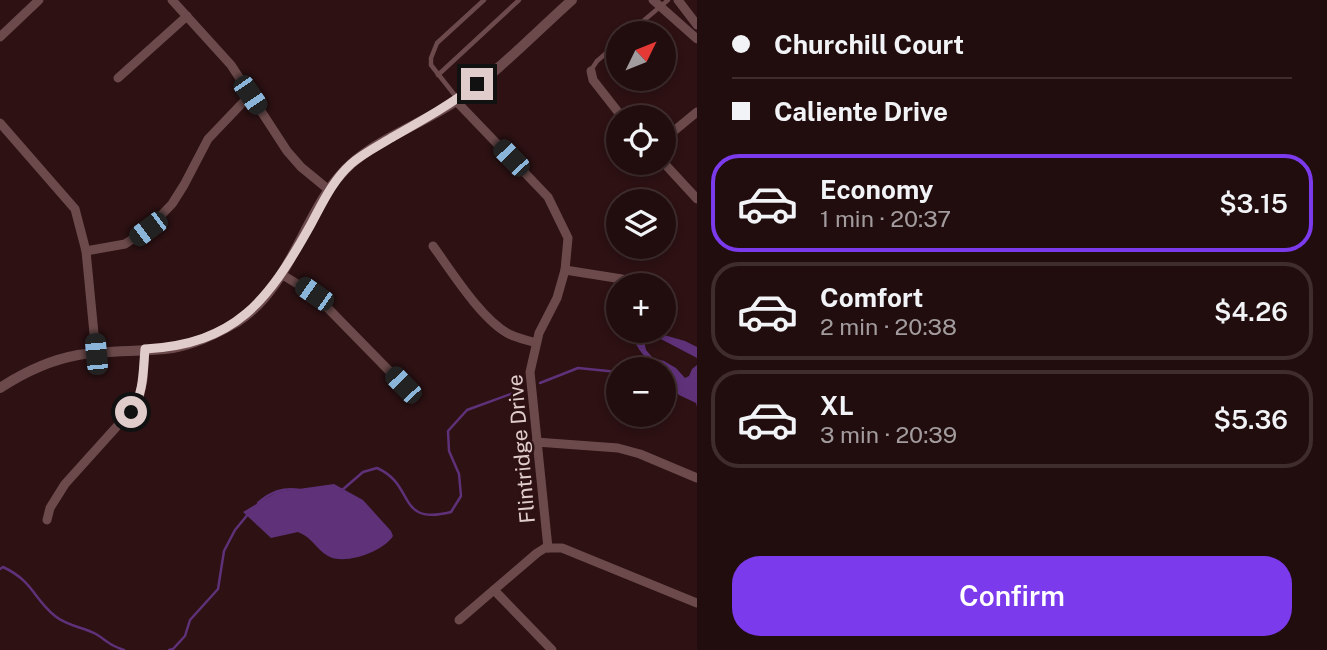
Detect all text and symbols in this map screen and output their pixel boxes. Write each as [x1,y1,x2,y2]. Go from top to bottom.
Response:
north arrow [606,21,676,91]
map controls [606,21,676,427]
text: Churchill Court [774,29,964,60]
route end [461,68,493,100]
car [230,72,271,118]
text: Caliente Drive [774,96,948,127]
button: locate [606,105,676,175]
car [489,136,534,180]
icon: car [736,172,799,235]
text: Economy [820,174,933,205]
text: $3.15 [1219,188,1288,219]
button: layers [606,189,676,259]
text: 1 min · 20:37 [820,205,951,232]
car [125,208,172,250]
car [291,273,338,315]
button: + [606,273,676,343]
icon: car [736,280,799,343]
text: Comfort [820,282,923,313]
text: $4.26 [1214,296,1288,327]
text: 2 min · 20:38 [820,313,957,340]
car [84,332,109,376]
button: − [606,357,676,427]
car [381,363,426,407]
street label: Flintridge Drive [502,373,540,525]
icon: car [736,388,799,451]
text: XL [820,390,854,421]
route start [115,396,147,428]
text: $5.36 [1213,404,1288,435]
text: 3 min · 20:39 [820,421,957,448]
button: Confirm [732,556,1292,636]

